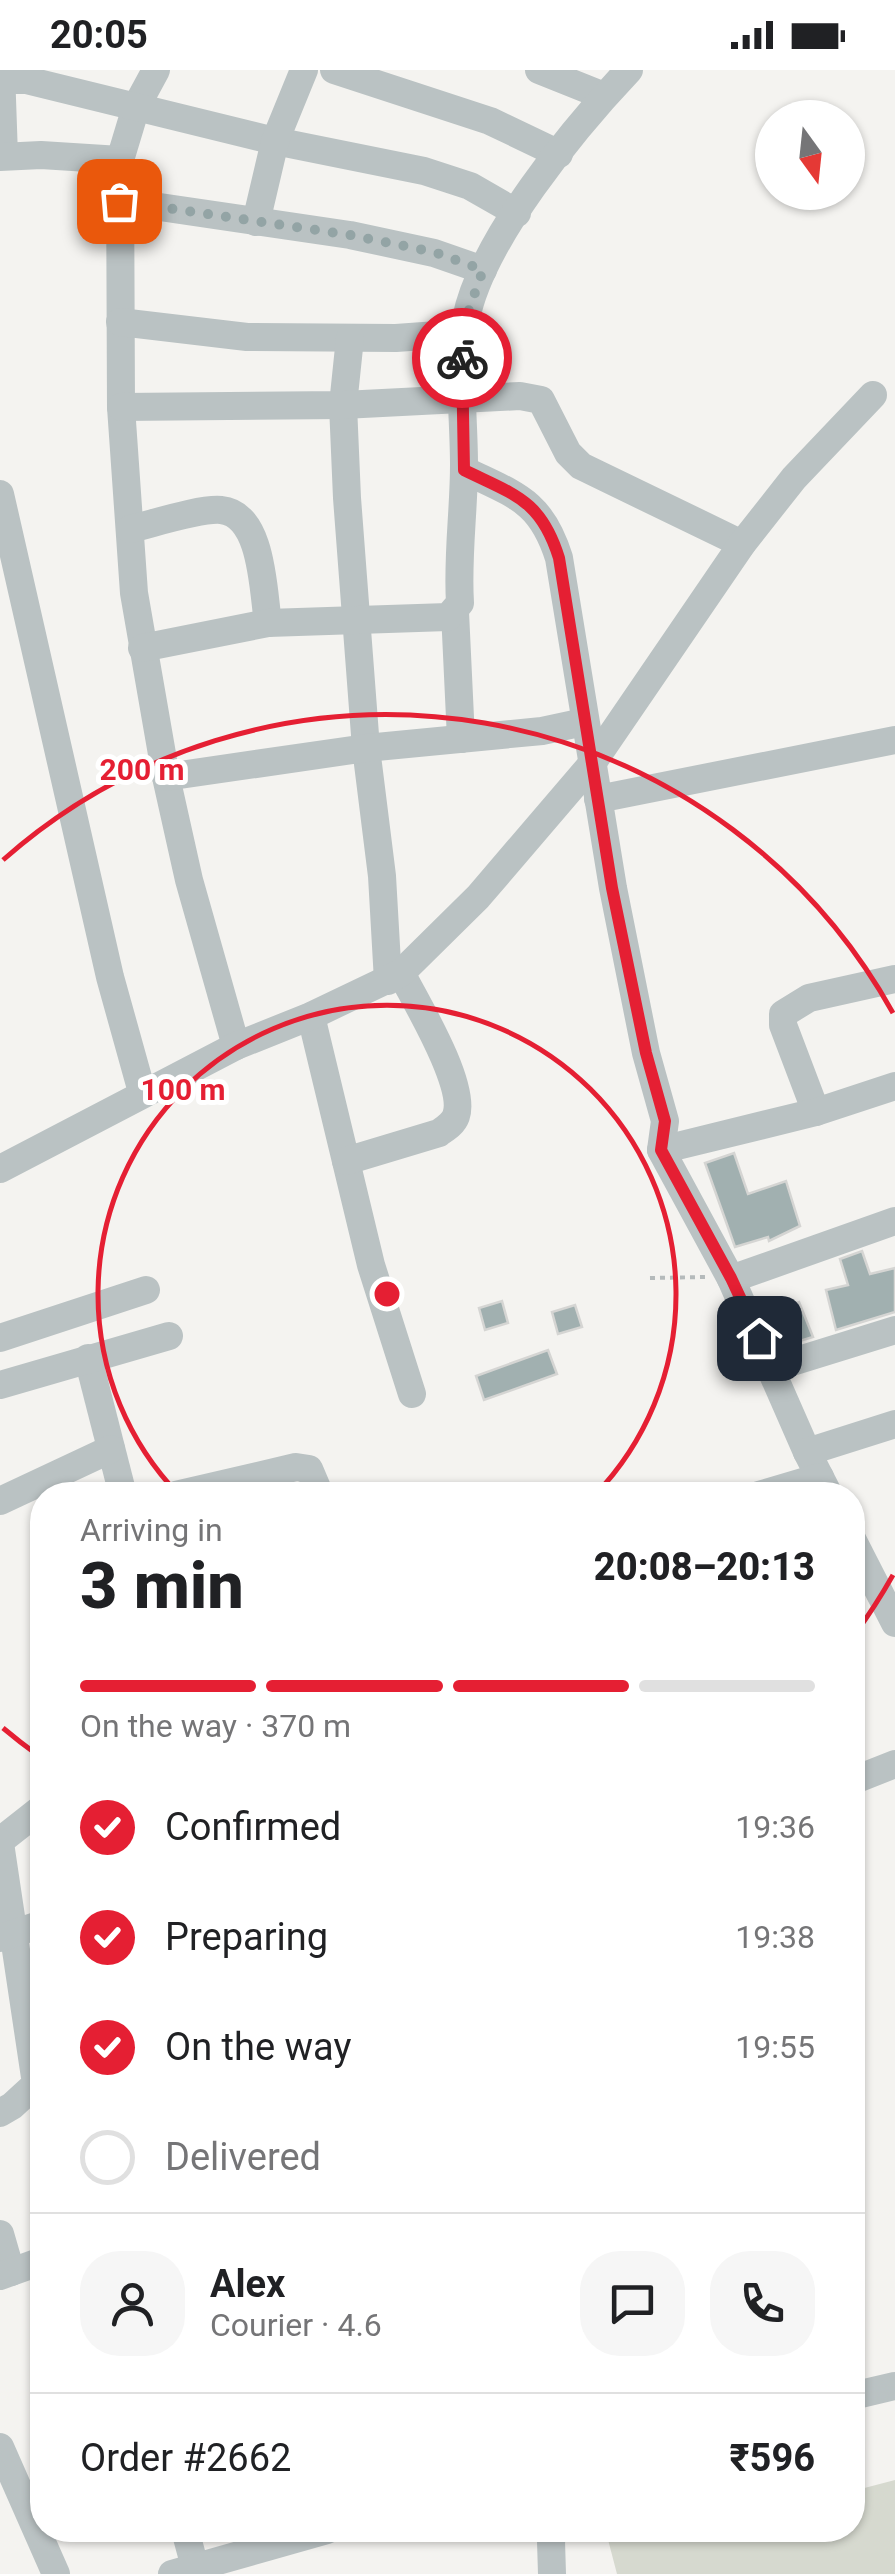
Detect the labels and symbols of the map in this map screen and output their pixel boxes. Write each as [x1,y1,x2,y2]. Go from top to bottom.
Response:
north arrow [755,100,865,210]
pin [77,159,162,244]
courier [412,308,512,408]
text: 200 m [99,752,185,787]
text: 100 m [140,1072,226,1107]
centre of rings [369,1276,405,1312]
pin [717,1296,802,1381]

